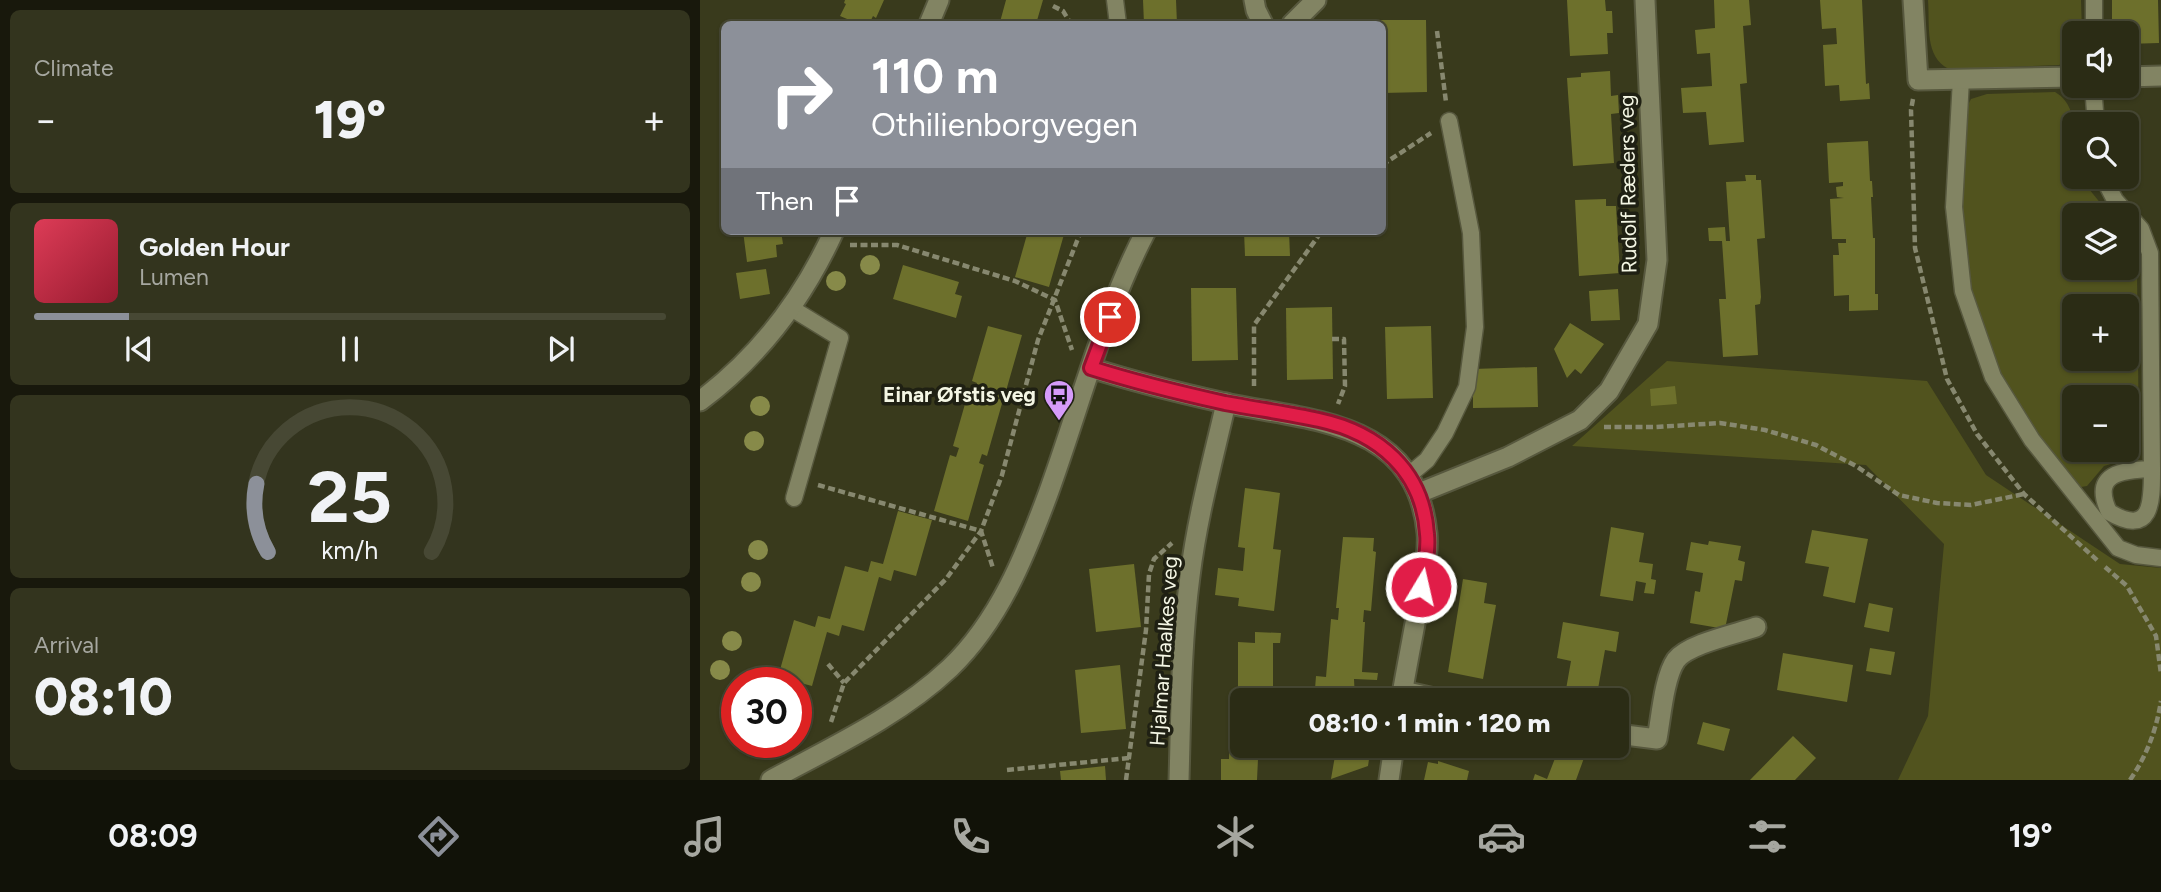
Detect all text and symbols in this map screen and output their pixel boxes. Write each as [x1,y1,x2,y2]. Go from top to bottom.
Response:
map controls [2062,21,2139,462]
button: sound [2062,21,2139,98]
text: 110 m [871,46,999,105]
icon: right [756,49,847,140]
text: Climate [34,54,113,82]
text: 19° [314,89,386,151]
street label: Rudolf Ræders veg [1613,94,1642,274]
text: − [34,97,58,143]
text: + [642,97,666,143]
text: Othilienborgvegen [871,106,1138,144]
button: search [2062,112,2139,189]
icon: arrive [828,182,866,220]
text: Then [756,185,814,217]
button: layers [2062,203,2139,280]
text: Golden Hour [139,231,290,263]
text: Lumen [139,263,209,291]
pin [1080,287,1140,347]
button: + [2062,294,2139,371]
icon: arrive [1091,298,1129,336]
icon: previous [120,330,158,368]
icon: pause [331,330,369,368]
icon: next [542,330,580,368]
bus stop icon: Einar Øfstis veg [1042,378,1076,422]
place label: Einar Øfstis veg [883,382,1036,407]
button: − [2062,385,2139,462]
text: 25 [308,454,392,541]
text: km/h [321,535,379,565]
position arrow [1384,550,1458,624]
street label: Hjalmar Haalkes veg [1144,555,1183,747]
text: Arrival [34,631,99,659]
text: 08:10 [34,666,173,728]
speed limit sign: 30 [721,667,812,758]
text: 08:10 · 1 min · 120 m [1309,707,1550,739]
icon: directions [414,812,463,861]
icon: music [680,812,729,861]
icon: phone [946,812,995,861]
icon: climate [1211,812,1260,861]
icon: car [1477,812,1526,861]
icon: filters [1743,812,1792,861]
text: 08:09 [108,817,198,855]
text: 19° [2008,817,2053,855]

